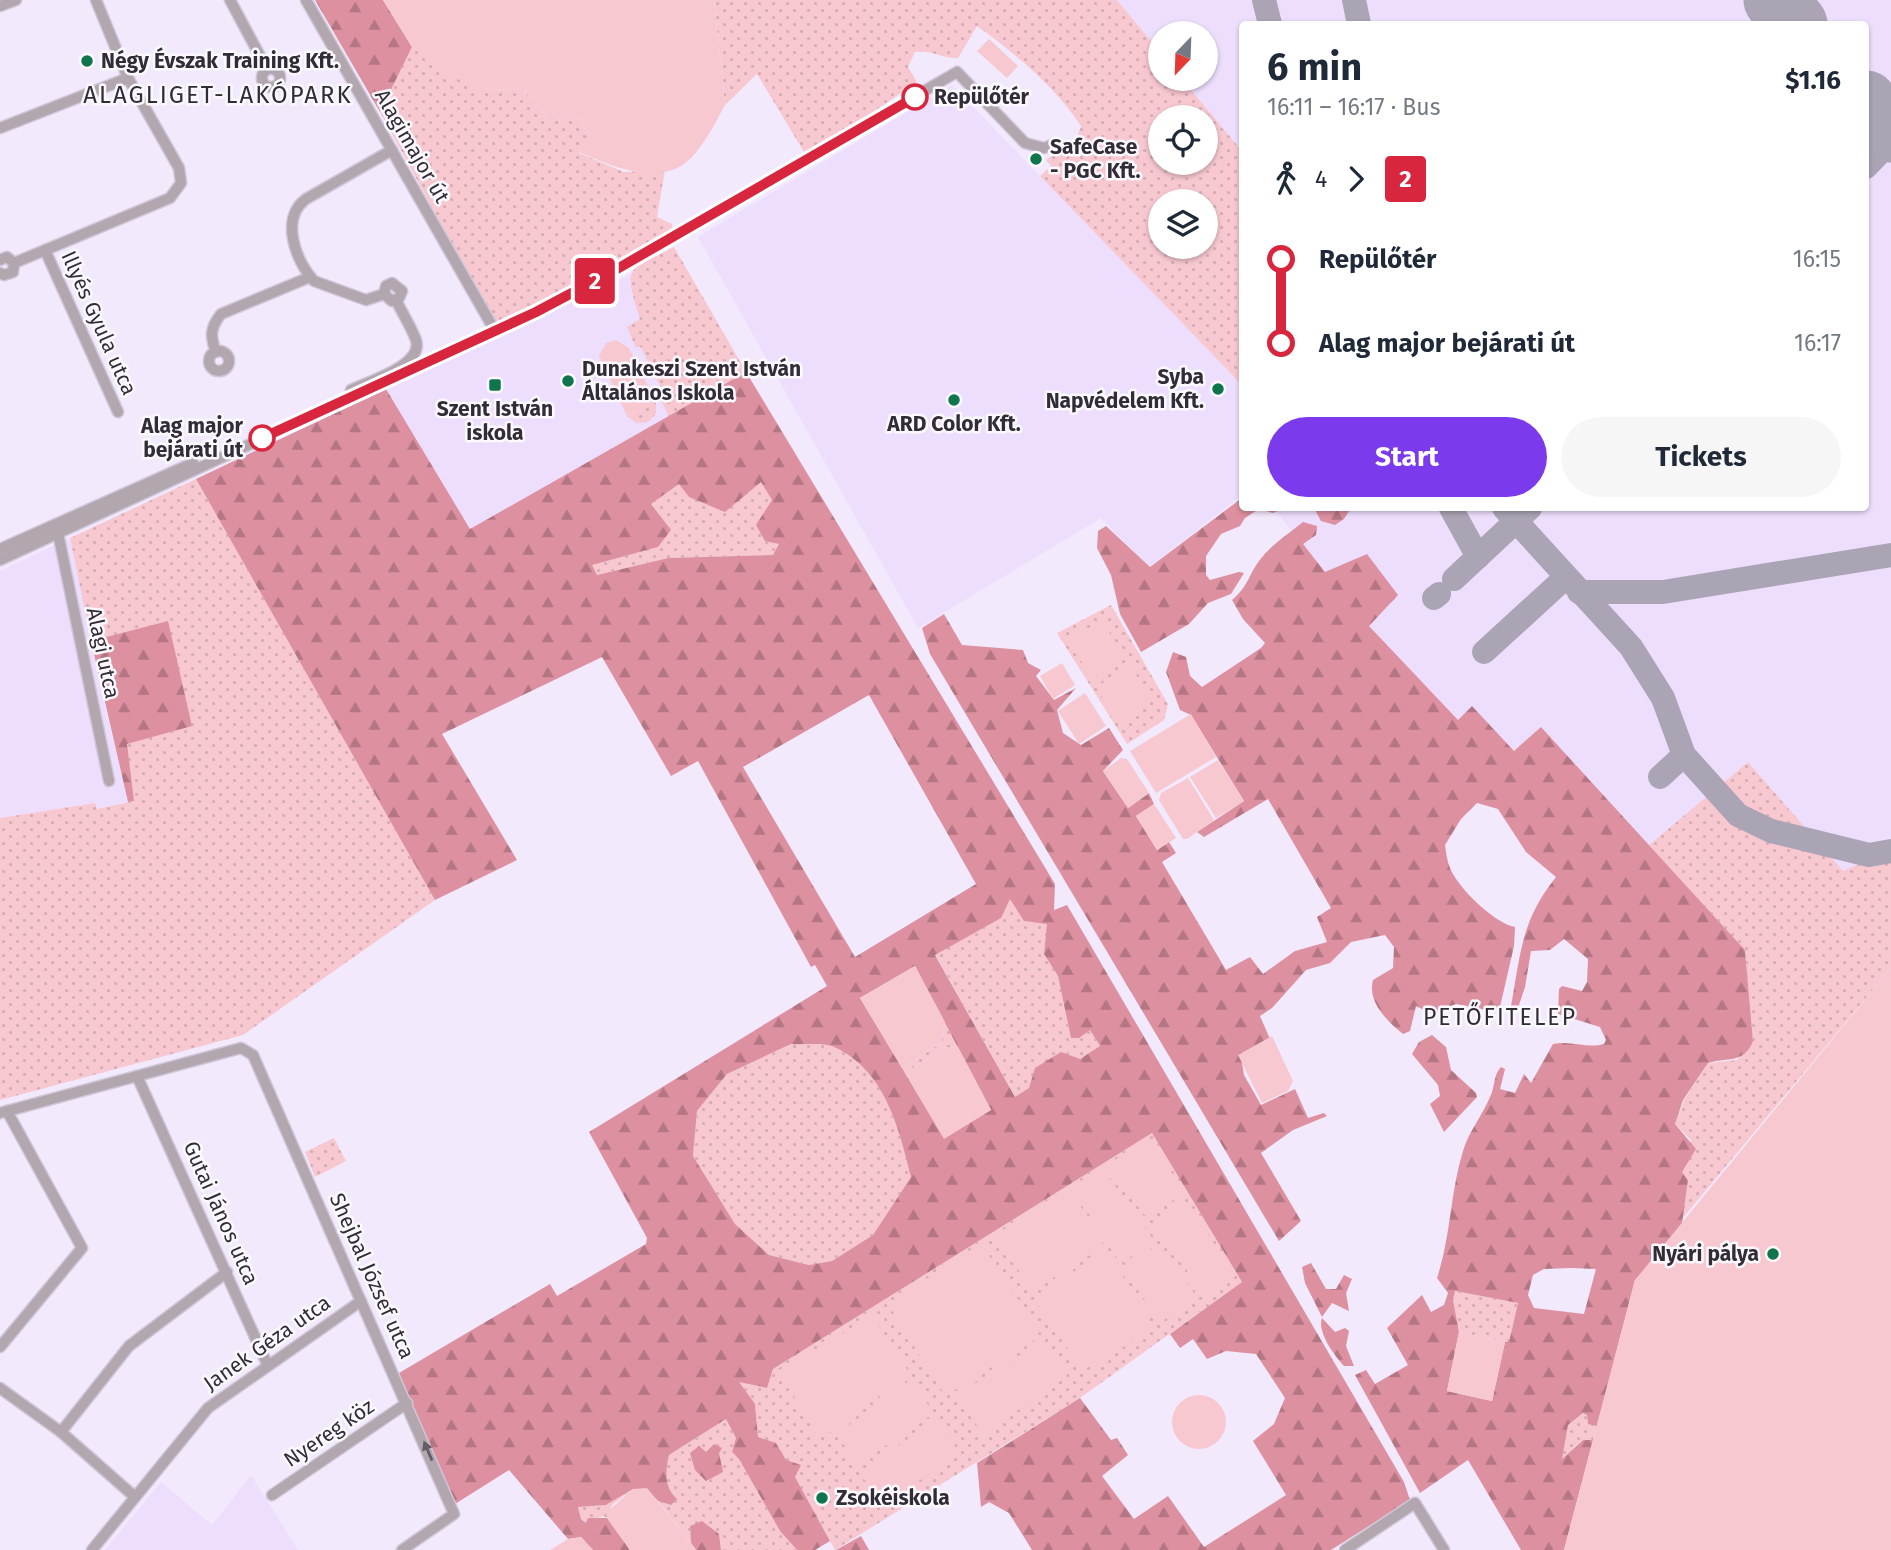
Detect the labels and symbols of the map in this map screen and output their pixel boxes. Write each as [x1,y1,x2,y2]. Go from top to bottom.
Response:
north arrow [1148,21,1218,91]
place label: Négy Évszak Training Kft. [101,47,339,74]
marker: Négy Évszak Training Kft. [79,53,95,69]
district label: ALAGLIGET-LAKÓPARK [83,80,353,109]
marker: Repülőtér [902,84,928,110]
place label: Repülőtér [934,84,1029,110]
street label: Alagimajor út [369,85,455,208]
place label: SafeCase - PGC Kft. [1050,134,1140,184]
marker: SafeCase - PGC Kft. [1028,151,1044,167]
street label: Illyés Gyula utca [56,247,142,399]
line badge: 2 [572,258,618,304]
place label: Dunakeszi Szent István Általános Iskola [581,356,801,406]
place label: Syba Napvédelem Kft. [1046,364,1204,414]
marker: Dunakeszi Szent István Általános Iskola [560,373,576,389]
marker: Szent István iskola [487,377,503,393]
marker: Syba Napvédelem Kft. [1210,381,1226,397]
marker: ARD Color Kft. [946,392,962,408]
place label: Szent István iskola [437,396,553,446]
place label: ARD Color Kft. [886,411,1021,437]
place label: Alag major bejárati út [140,413,244,463]
marker: Alag major bejárati út [249,425,275,451]
street label: Alagi utca [81,605,125,701]
district label: PETŐFITELEP [1423,1001,1577,1031]
street label: Gutai János utca [178,1137,264,1289]
street label: Shejbal József utca [324,1189,420,1363]
place label: Nyári pálya [1652,1241,1759,1267]
marker: Nyári pálya [1765,1246,1781,1262]
street label: Janek Géza utca [198,1290,336,1396]
street label: Nyereg köz [279,1393,379,1473]
one-way arrow [422,1441,433,1462]
place label: Zsokéiskola [836,1485,950,1511]
marker: Zsokéiskola [814,1490,830,1506]

